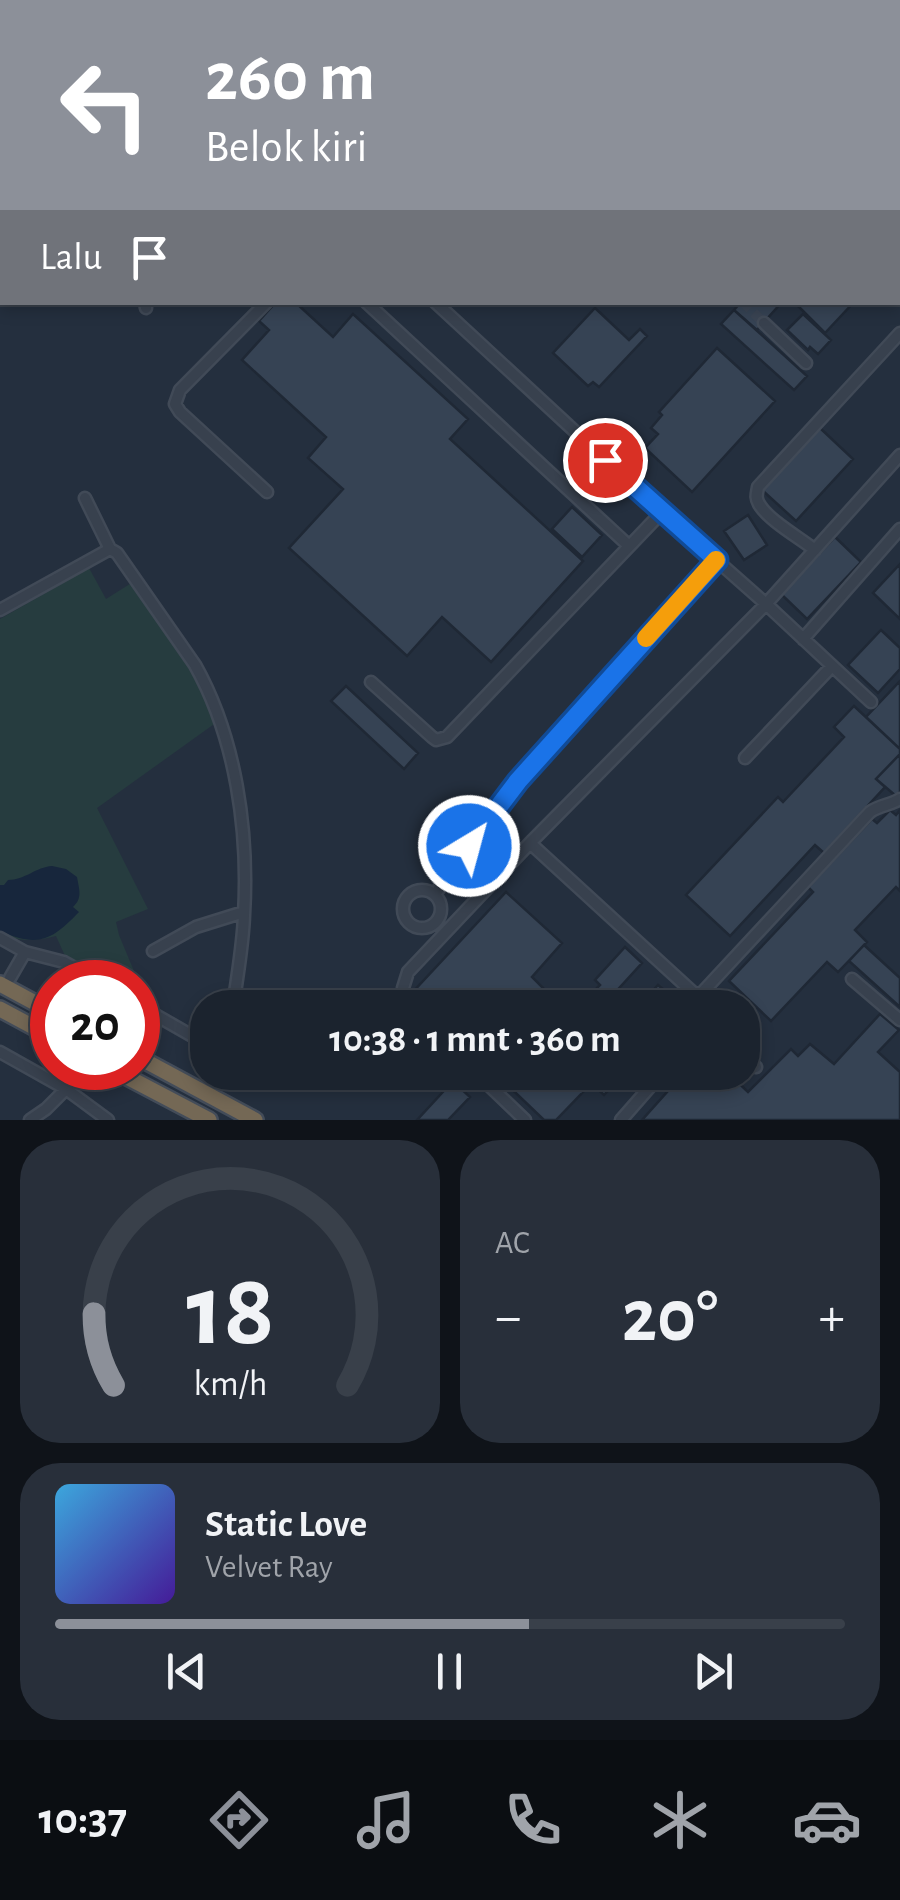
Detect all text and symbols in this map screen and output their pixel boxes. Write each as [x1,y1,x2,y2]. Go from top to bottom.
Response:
icon: left [40,40,170,170]
text: 260 m [205,43,375,113]
text: Belok kiri [205,125,367,170]
icon: arrive [122,230,177,285]
text: Lalu [40,239,102,277]
pin [563,418,648,503]
icon: arrive [578,433,633,488]
position arrow [417,794,521,898]
speed limit sign: 20 [30,960,160,1090]
text: 10:38 · 1 mnt · 360 m [329,1021,621,1059]
text: AC [495,1227,530,1259]
text: 18 [186,1260,274,1364]
text: 20° [622,1280,718,1355]
text: − [495,1290,521,1345]
text: + [819,1290,845,1345]
text: km/h [193,1366,267,1402]
text: Static Love [205,1506,367,1544]
text: Velvet Ray [205,1551,333,1583]
icon: previous [159,1644,214,1699]
icon: pause [422,1644,477,1699]
icon: next [686,1644,741,1699]
icon: directions [204,1785,274,1855]
icon: music [351,1785,421,1855]
icon: phone [498,1785,568,1855]
icon: climate [645,1785,715,1855]
icon: car [792,1785,862,1855]
text: 10:37 [38,1797,127,1842]

